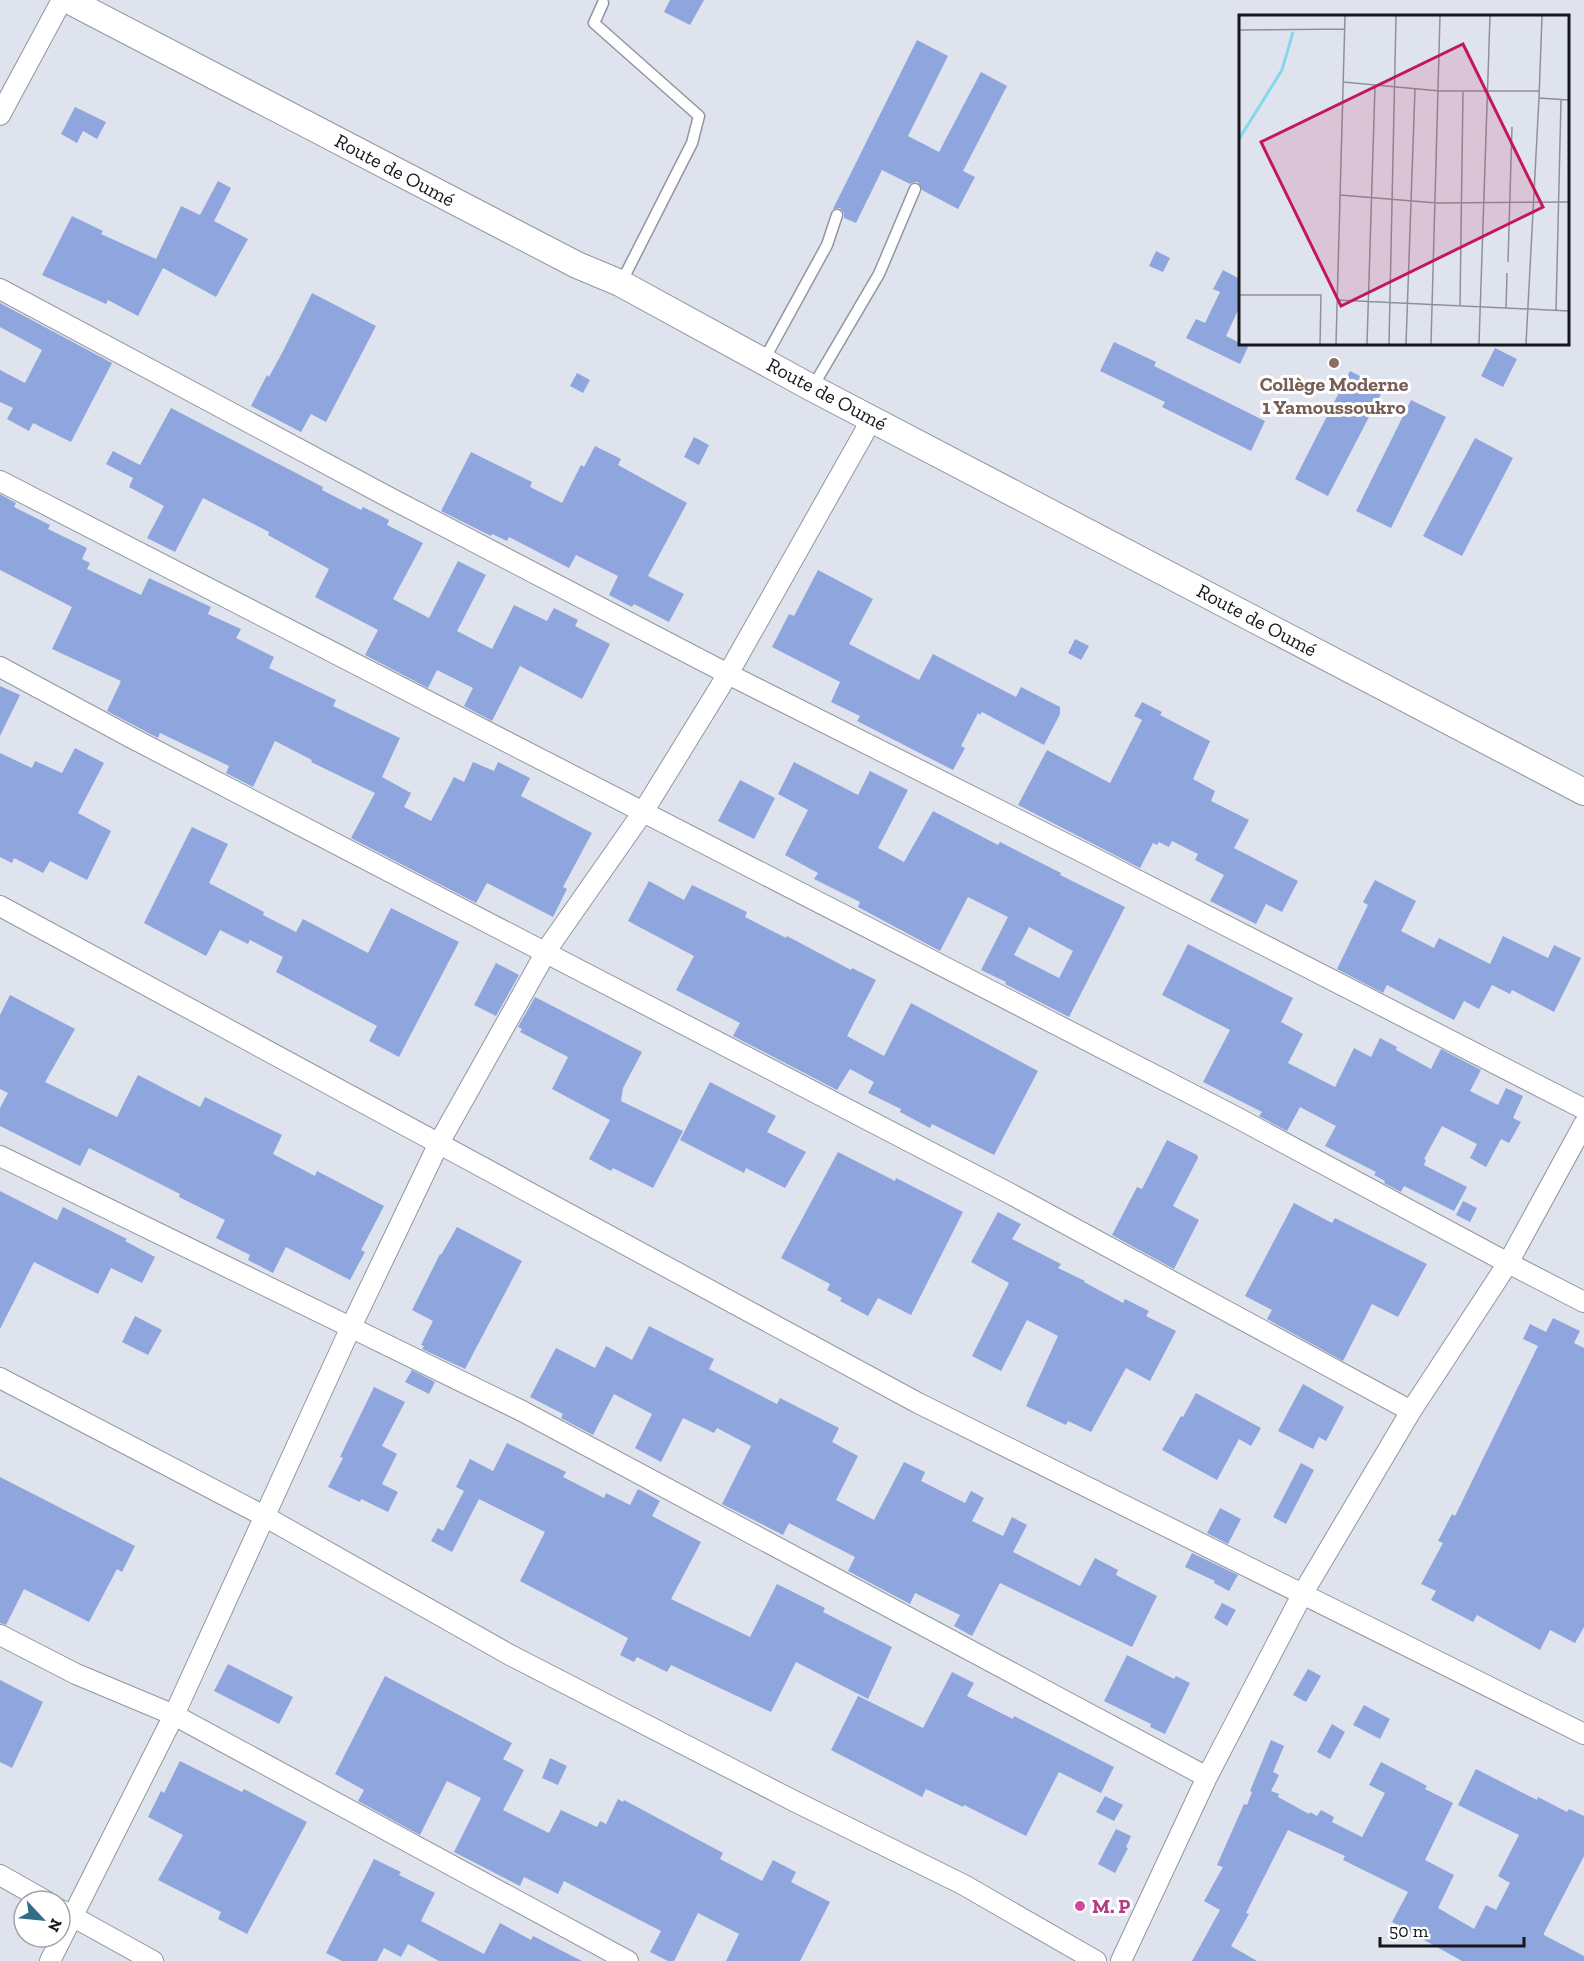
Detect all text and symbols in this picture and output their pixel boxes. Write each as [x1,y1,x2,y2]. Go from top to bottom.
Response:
inset map [1239,15,1569,345]
street label: Route de Oumé [331,128,459,212]
street label: Route de Oumé [763,352,891,436]
marker: Collège Moderne 1 Yamoussoukro [1327,356,1341,370]
place label: Collège Moderne 1 Yamoussoukro [1260,372,1409,419]
street label: Route de Oumé [1193,578,1321,662]
north arrow [12,1889,72,1949]
place label: M. P [1092,1894,1130,1918]
marker: M. P [1073,1899,1087,1913]
scale bar [1380,1910,1524,1948]
text: N [44,1916,66,1935]
text: 50 m [1389,1920,1429,1942]

